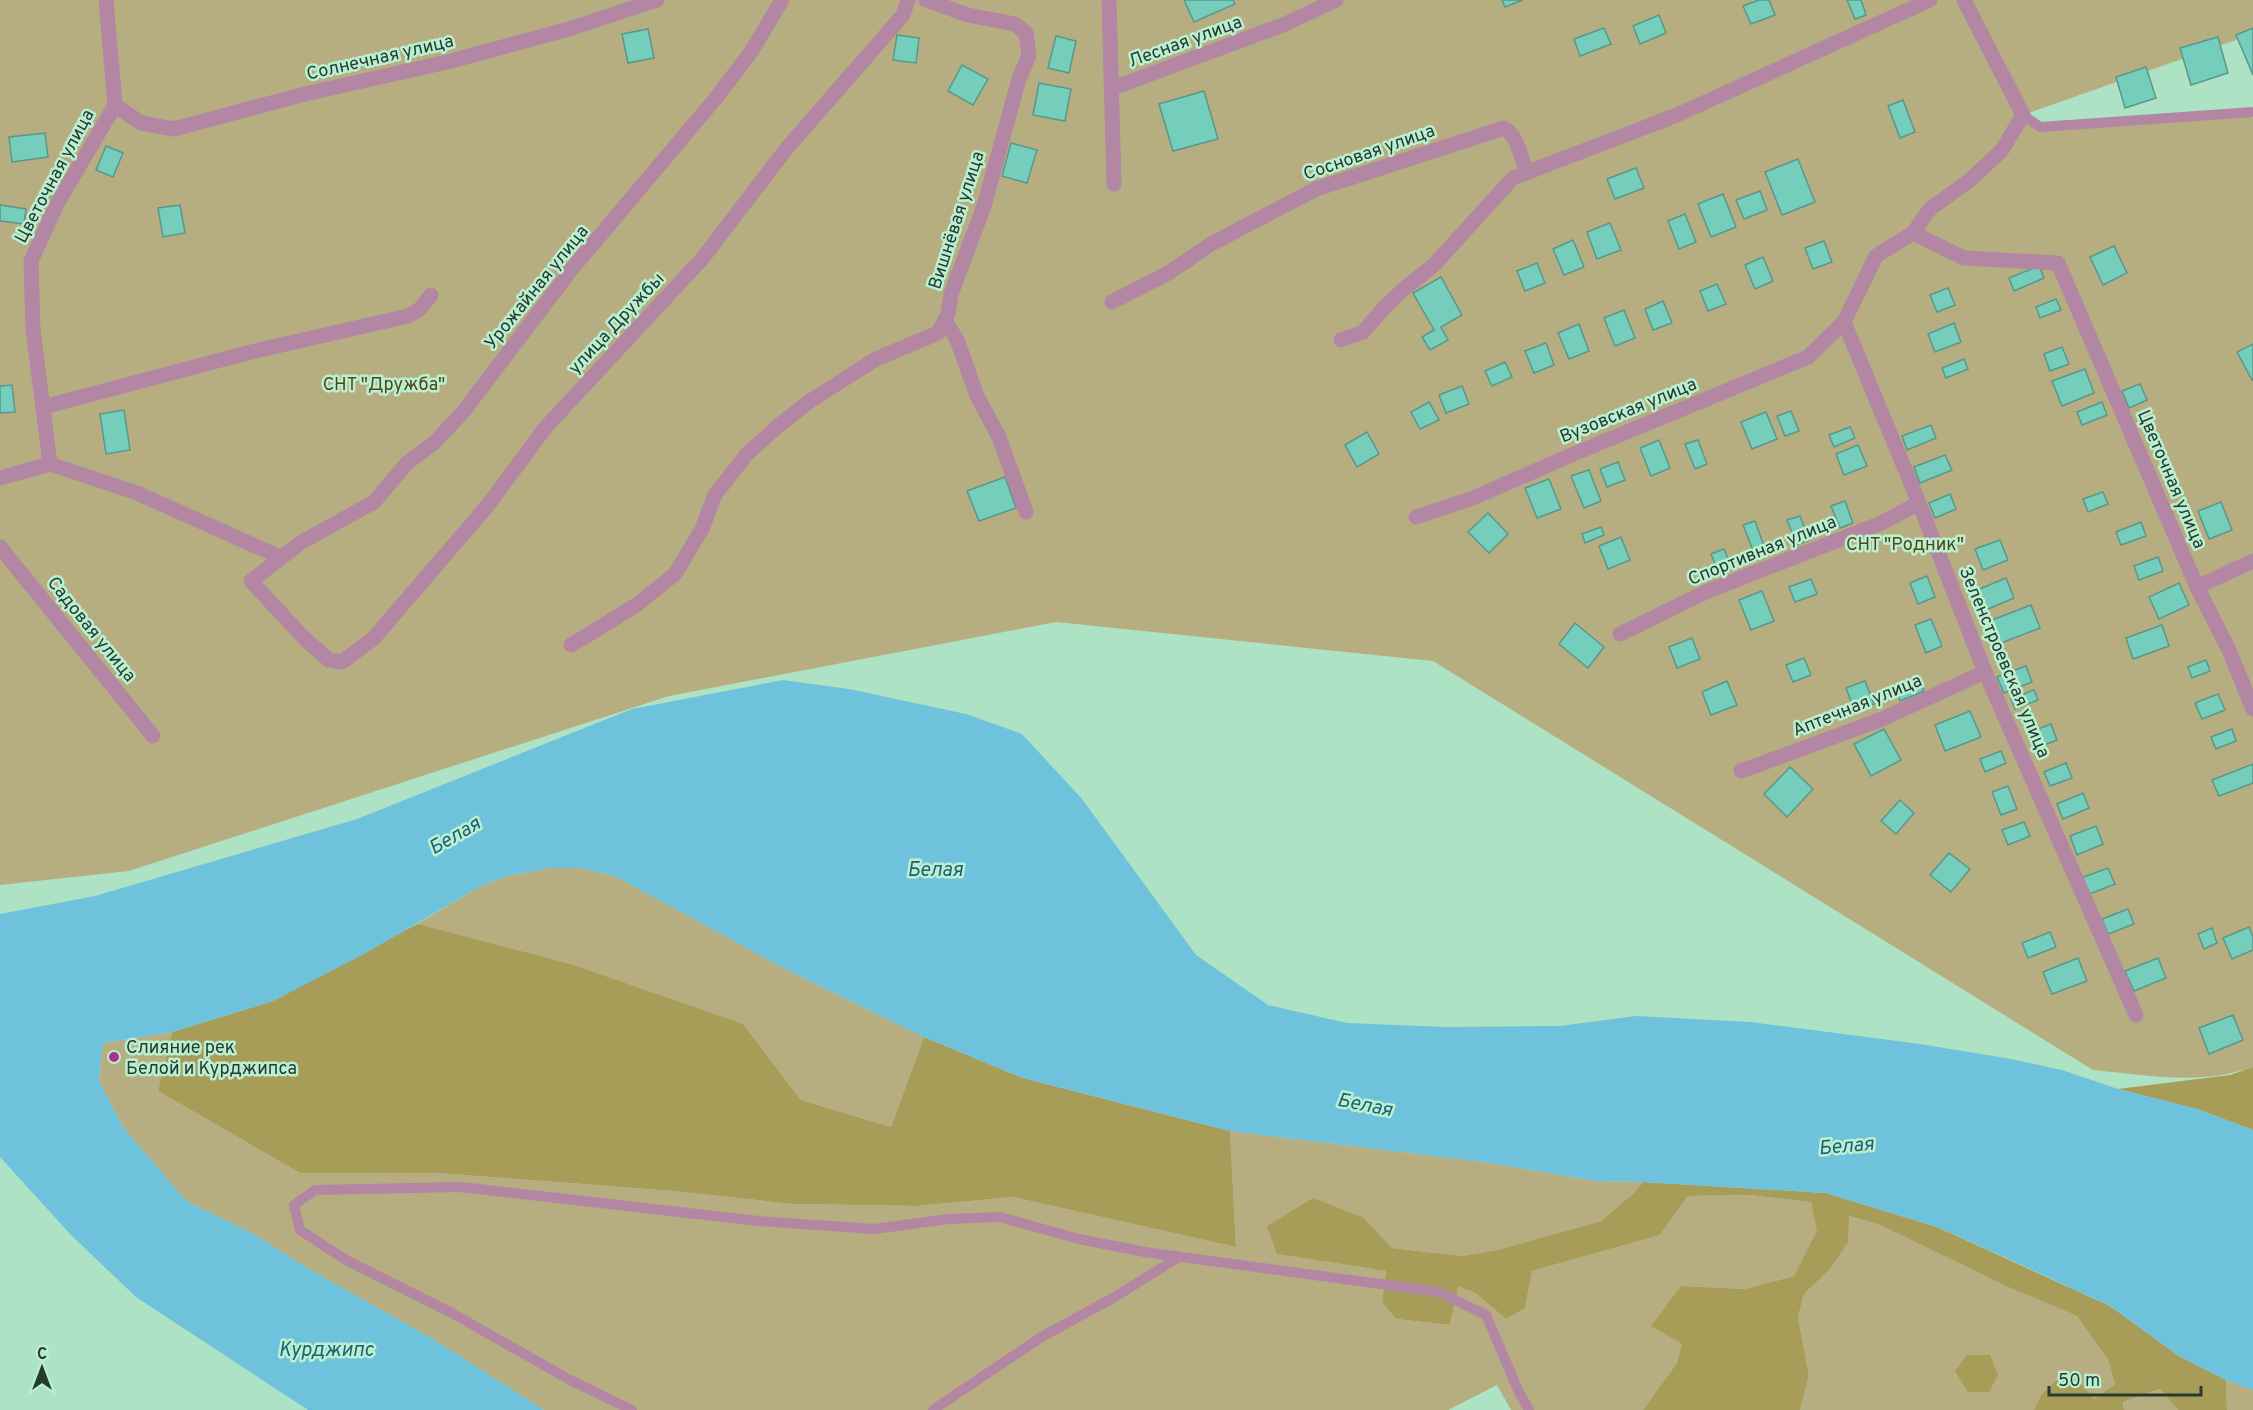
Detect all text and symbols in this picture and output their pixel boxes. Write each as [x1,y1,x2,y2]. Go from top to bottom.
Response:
street label: Лесная улица [1126,11,1246,74]
street label: Солнечная улица [305,30,456,87]
street label: Цветочная улица [10,106,100,248]
street label: Сосновая улица [1301,120,1438,187]
street label: Вишнёвая улица [924,149,991,292]
street label: Урожайная улица [480,221,594,355]
street label: улица Дружбы [564,268,670,380]
street label: Вузовская улица [1557,373,1700,449]
park label: СНТ "Дружба" [323,374,445,397]
street label: Цветочная улица [2131,407,2210,552]
street label: Спортивная улица [1685,511,1840,592]
park label: СНТ "Родник" [1846,534,1964,557]
street label: Зеленстроевская улица [1953,563,2054,762]
street label: Садовая улица [41,572,140,687]
street label: Аптечная улица [1789,670,1926,743]
water label: Белая [424,811,486,862]
water label: Белая [907,858,963,884]
place label: Слияние рек Белой и Курджипса [126,1037,297,1081]
marker: Слияние рек Белой и Курджипса [107,1050,121,1064]
water label: Белая [1335,1088,1395,1124]
water label: Белая [1817,1132,1876,1162]
north arrow [12,1338,72,1398]
water label: Курджипс [278,1338,374,1364]
text: С [37,1345,47,1365]
scale bar [2049,1359,2200,1397]
text: 50 m [2058,1370,2100,1393]

